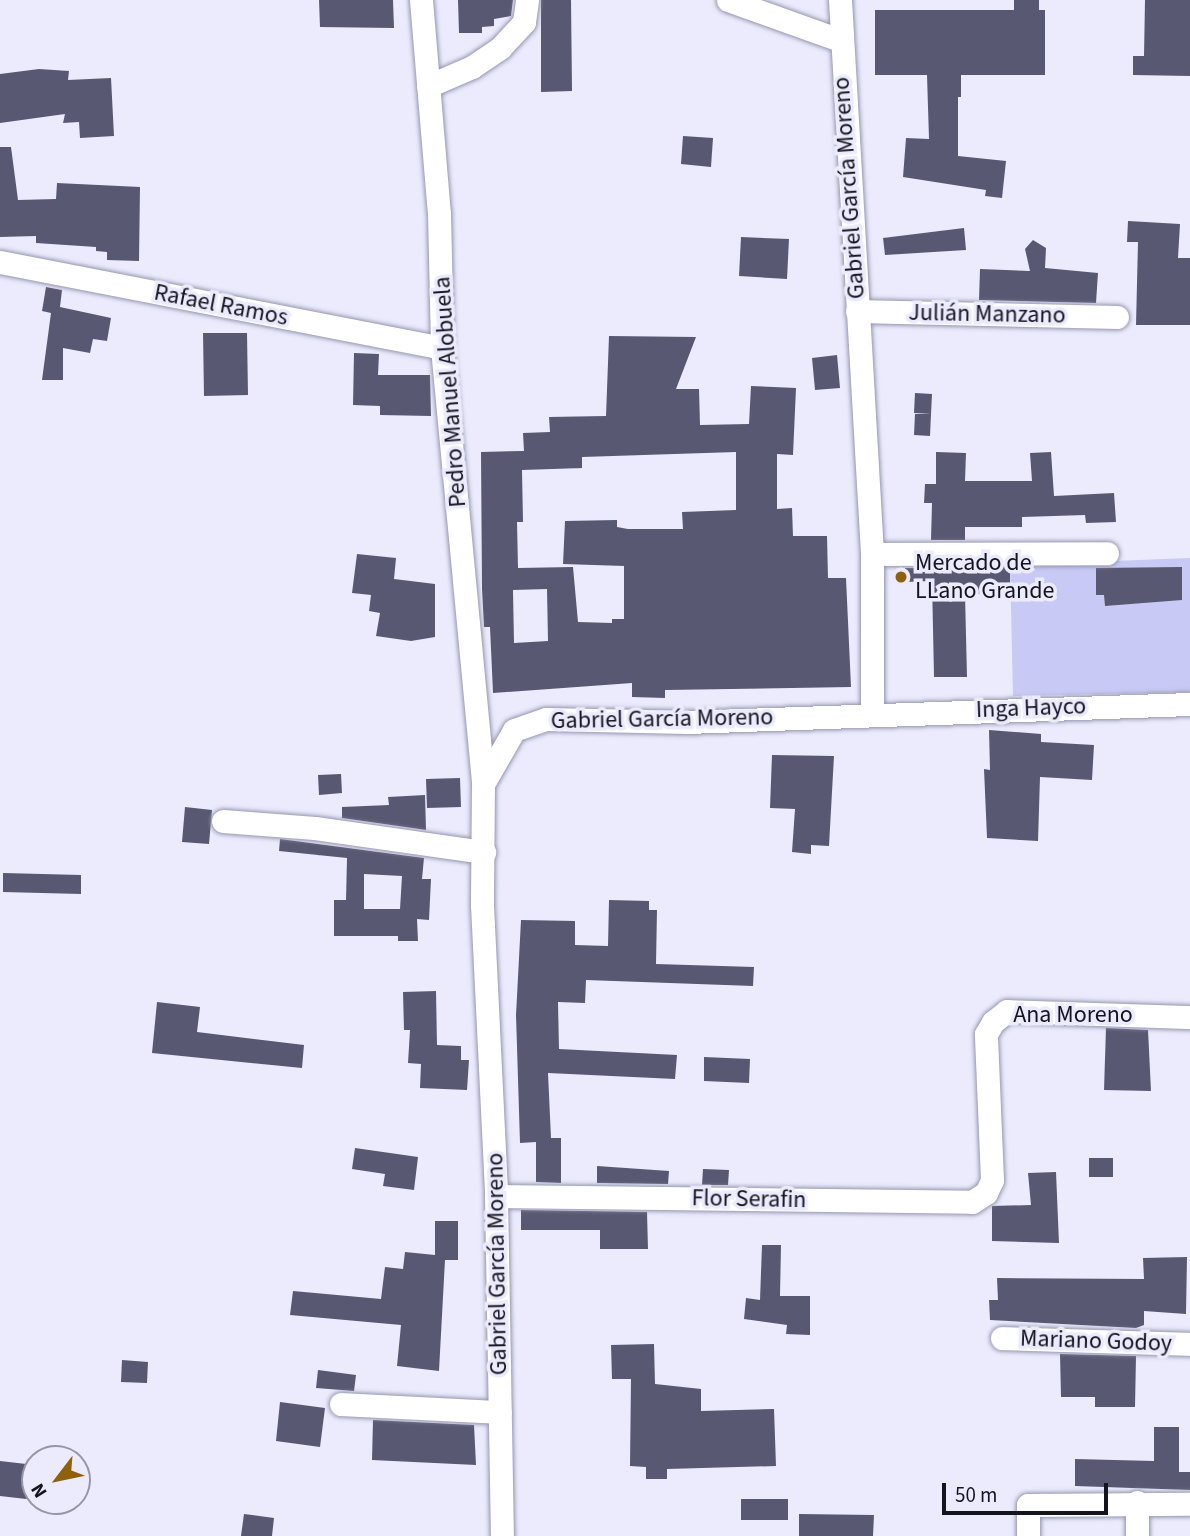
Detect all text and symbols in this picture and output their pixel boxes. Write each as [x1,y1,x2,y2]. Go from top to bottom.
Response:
street label: Gabriel García Moreno [827,76,871,300]
street label: Pedro Manuel Alobuela [428,276,472,508]
street label: Rafael Ramos [152,278,290,332]
street label: Julián Manzano [908,298,1066,330]
place label: Mercado de LLano Grande [915,549,1054,605]
marker: Mercado de LLano Grande [893,569,909,585]
street label: Inga Hayco [975,692,1087,724]
street label: Gabriel García Moreno [550,703,774,735]
street label: Ana Moreno [1013,1001,1133,1029]
street label: Gabriel García Moreno [481,1152,513,1376]
street label: Flor Serafin [691,1184,807,1214]
street label: Mariano Godoy [1020,1324,1172,1358]
north arrow [21,1445,91,1515]
scale bar [945,1470,1111,1514]
text: N [25,1478,54,1503]
text: 50 m [955,1480,997,1510]

